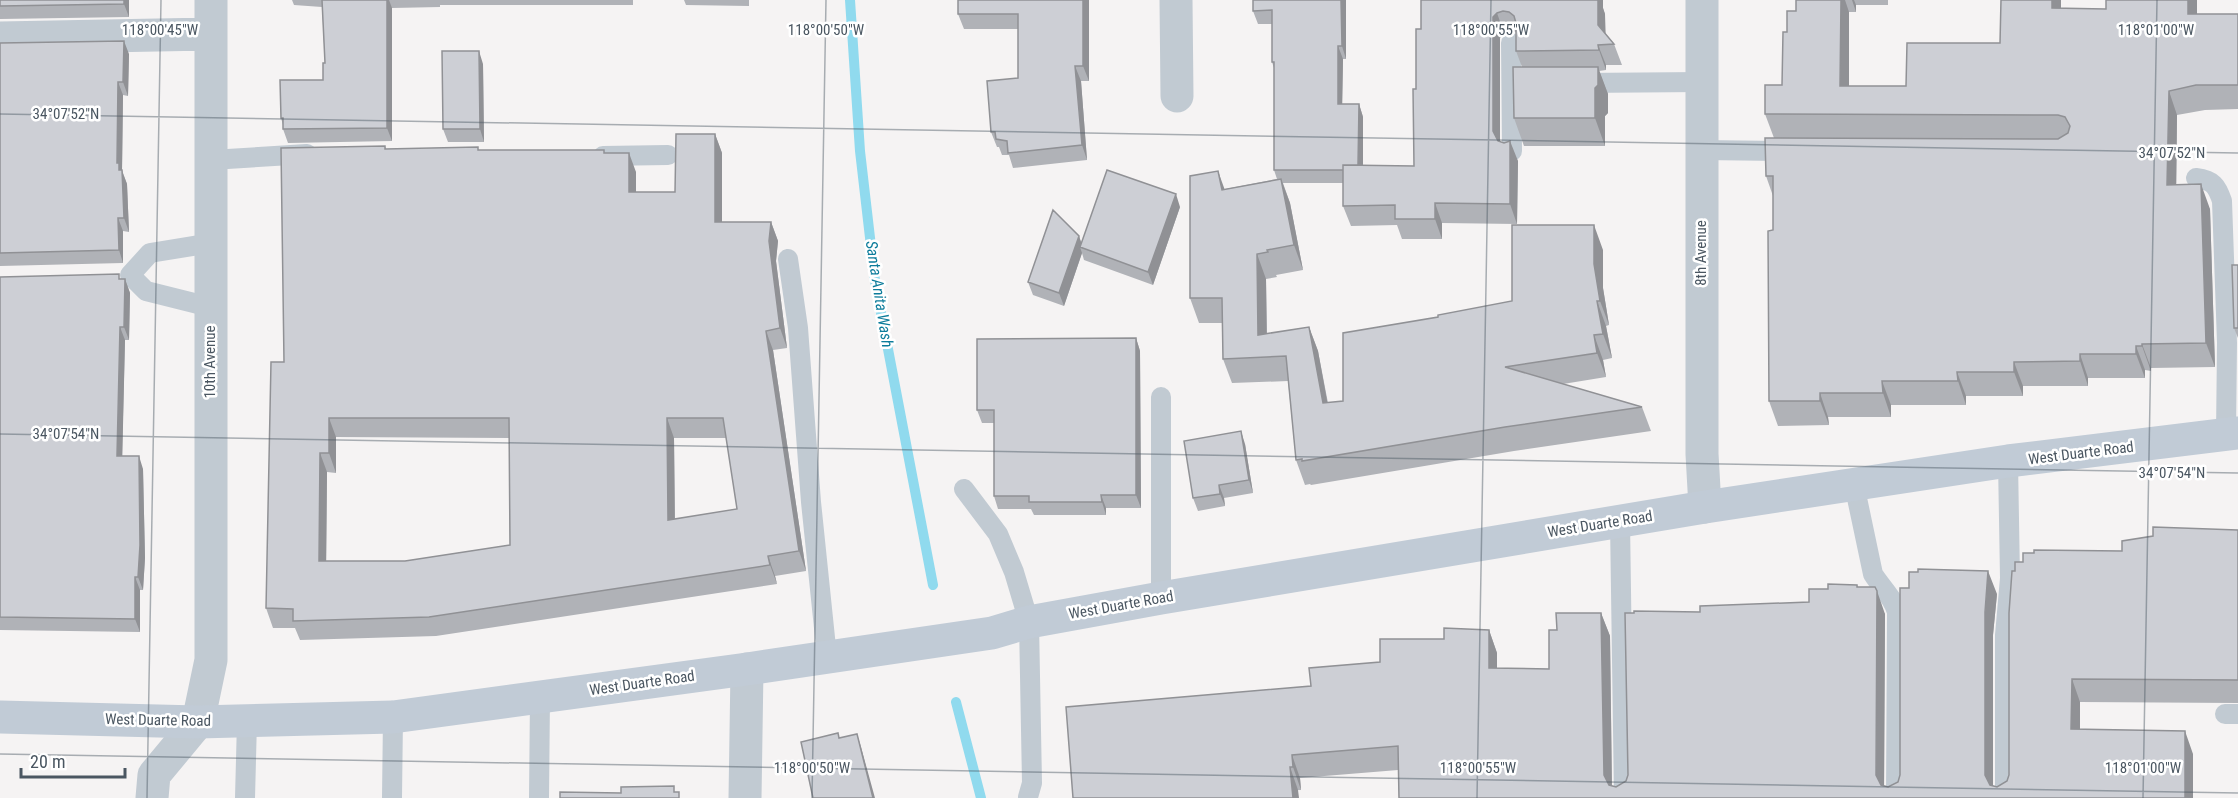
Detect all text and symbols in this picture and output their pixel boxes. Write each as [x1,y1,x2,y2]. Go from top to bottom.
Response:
text: 118°00'45"W [122,21,199,39]
text: 118°00'50"W [788,21,865,39]
text: 118°00'55"W [1453,21,1530,39]
text: 118°01'00"W [2118,21,2195,39]
text: 34°07'52"N [33,105,99,123]
text: 34°07'52"N [2139,144,2205,162]
street label: 8th Avenue [1692,220,1710,286]
water label: Santa Anita Wash [862,239,897,349]
street label: 10th Avenue [201,325,219,399]
text: 34°07'54"N [33,425,99,443]
street label: West Duarte Road [2027,438,2135,468]
text: 34°07'54"N [2139,464,2205,482]
street label: West Duarte Road [1546,507,1654,541]
street label: West Duarte Road [1067,587,1175,623]
street label: West Duarte Road [588,667,696,699]
street label: West Duarte Road [105,710,211,730]
scale bar [21,741,124,779]
text: 20 m [30,751,65,772]
text: 118°00'50"W [774,759,851,777]
text: 118°00'55"W [1440,759,1517,777]
text: 118°01'00"W [2105,759,2182,777]

